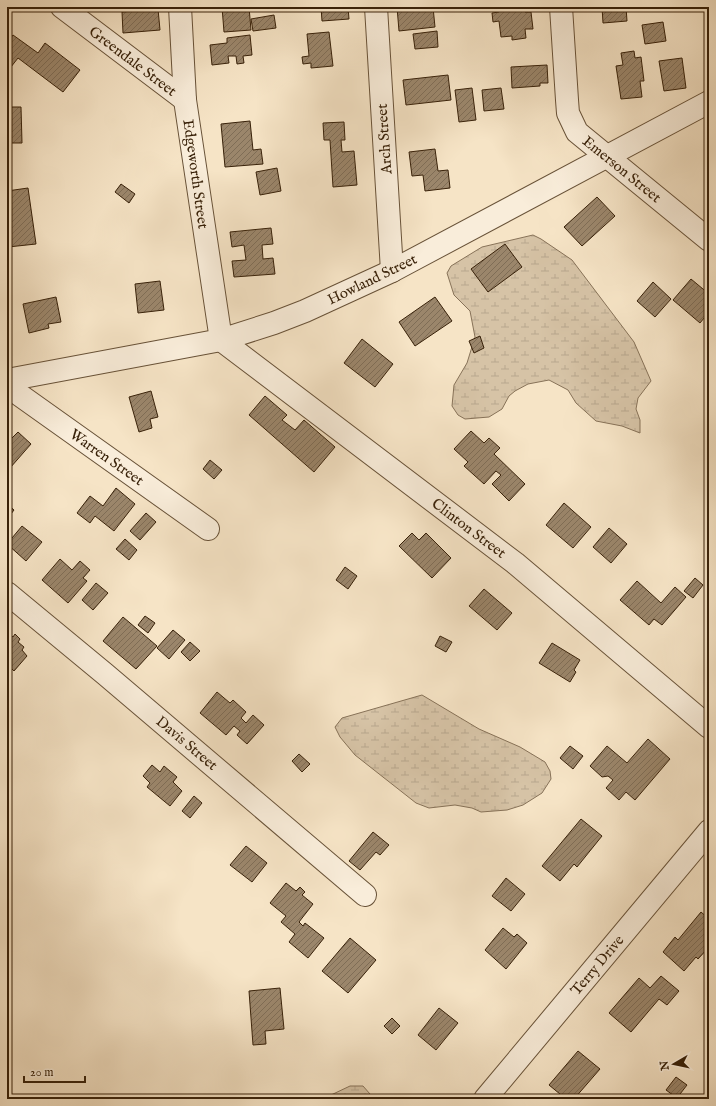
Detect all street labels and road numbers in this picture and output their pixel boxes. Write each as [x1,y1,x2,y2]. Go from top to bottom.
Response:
street label: Greendale Street [85,22,180,101]
street label: Arch Street [373,103,397,176]
street label: Edgeworth Street [178,118,213,230]
street label: Emerson Street [578,132,665,207]
street label: Howland Street [324,250,420,309]
street label: Warren Street [66,425,148,490]
street label: Clinton Street [428,494,510,563]
street label: Davis Street [152,712,221,775]
street label: Terry Drive [567,931,628,999]

